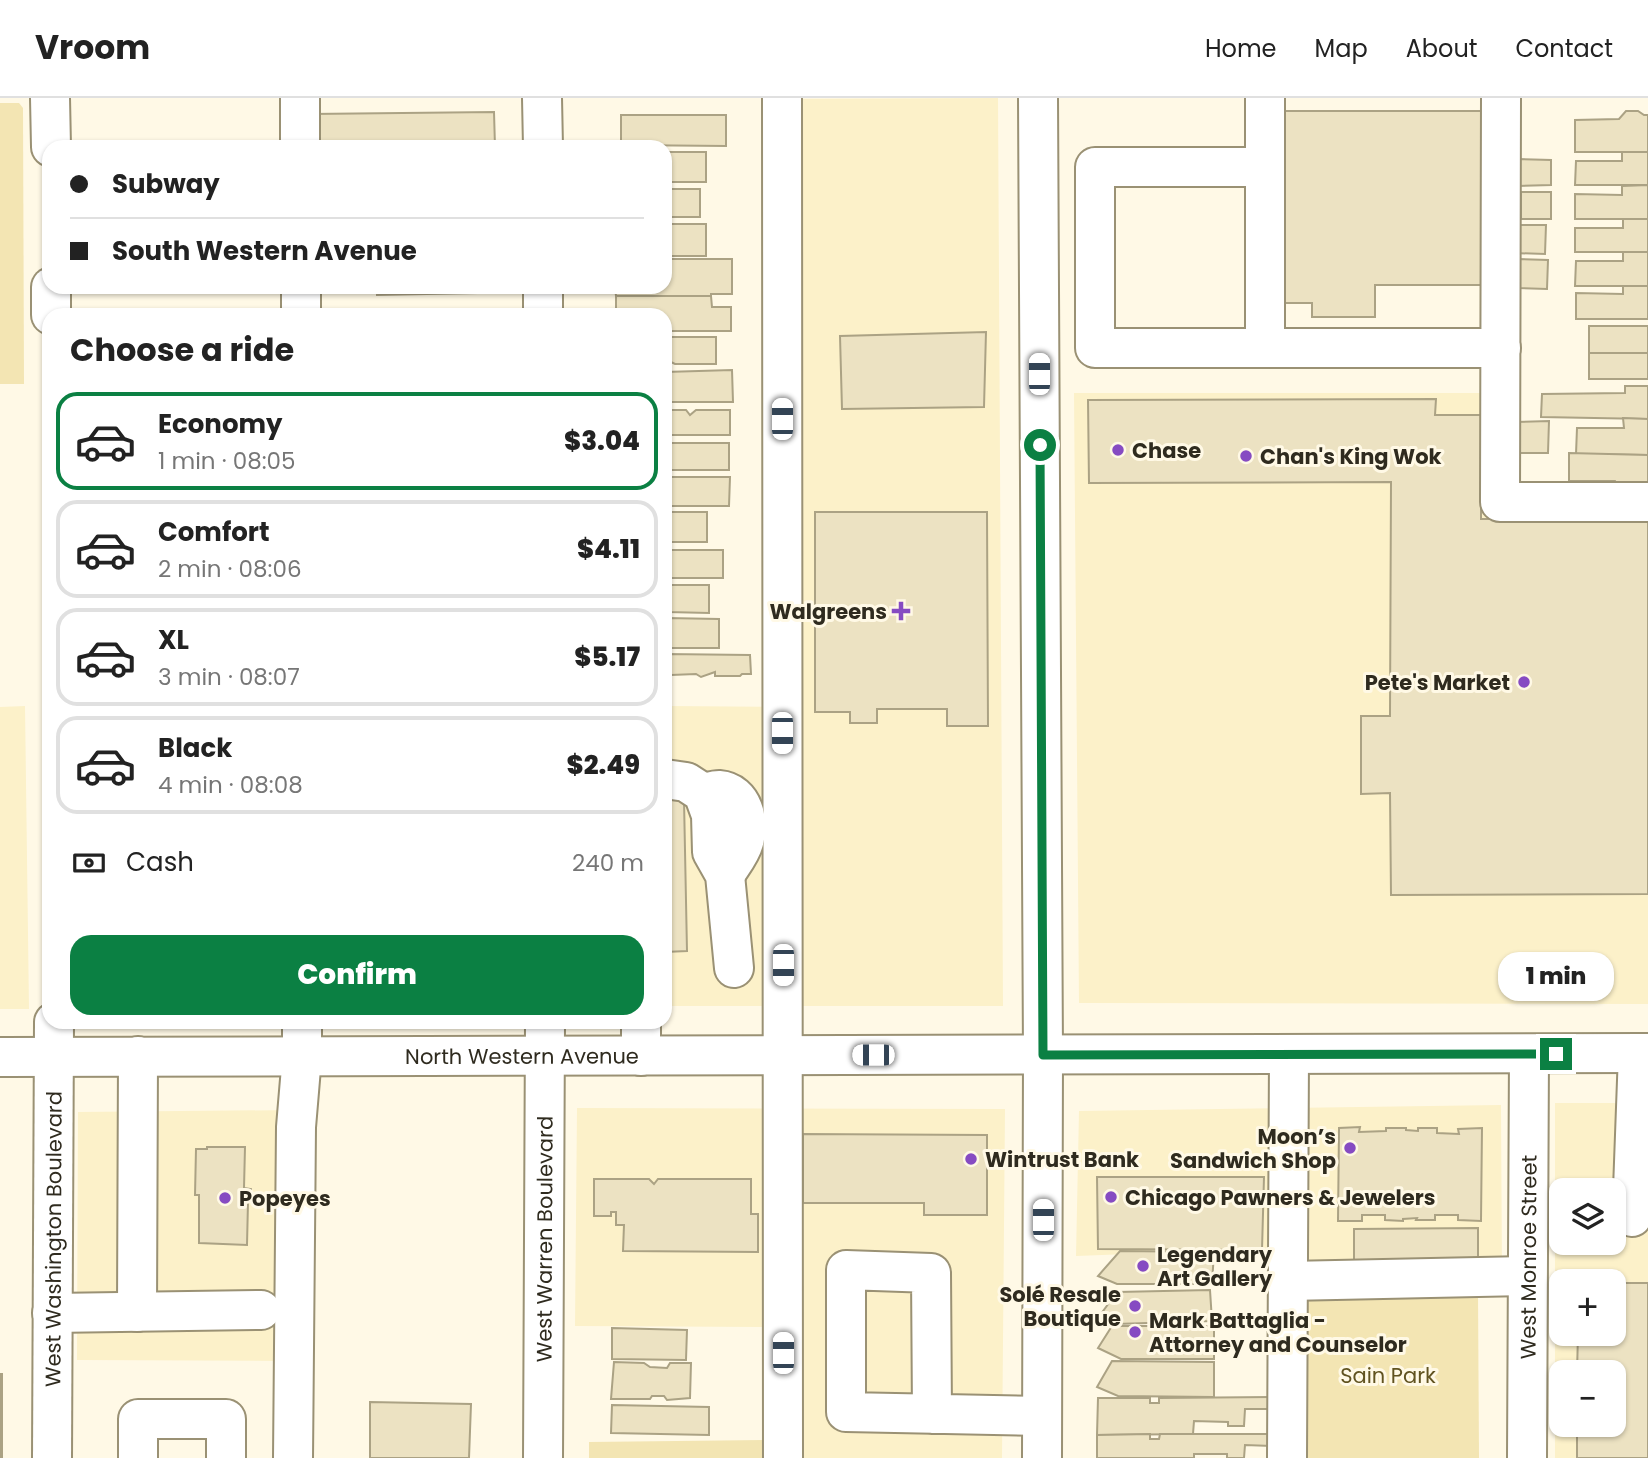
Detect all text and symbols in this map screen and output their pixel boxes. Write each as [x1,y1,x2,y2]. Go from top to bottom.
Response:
text: Vroom [35,24,150,71]
text: Home [1205,32,1277,65]
text: Map [1315,32,1368,65]
text: About [1406,32,1477,65]
text: Contact [1515,32,1613,65]
text: Subway [112,166,220,202]
text: South Western Avenue [112,233,417,269]
text: Choose a ride [70,327,294,372]
car [1029,353,1050,395]
car [772,398,793,440]
text: Economy [158,406,282,442]
icon: car [74,410,137,473]
text: $3.04 [564,423,640,459]
route start [1024,429,1056,461]
place label: Chase [1132,436,1201,465]
marker: Chase [1110,442,1126,458]
place label: Chan's King Wok [1260,442,1442,471]
text: 1 min · 08:05 [158,445,295,477]
marker: Chan's King Wok [1238,448,1254,464]
text: Comfort [158,514,270,550]
icon: car [74,518,137,581]
text: $4.11 [577,531,640,567]
text: 2 min · 08:06 [158,553,302,585]
place label: Walgreens [769,597,887,626]
marker: Walgreens [893,603,909,619]
text: XL [158,622,189,658]
icon: car [74,626,137,689]
text: $5.17 [574,639,640,675]
text: 3 min · 08:07 [158,661,300,693]
place label: Pete's Market [1365,668,1510,697]
marker: Pete's Market [1516,674,1532,690]
car [772,712,793,754]
text: Black [158,730,232,766]
icon: car [74,734,137,797]
text: $2.49 [566,747,640,783]
text: 4 min · 08:08 [158,769,303,801]
icon: cash [70,844,108,882]
text: Cash [126,844,194,880]
text: 240 m [572,847,644,879]
button: Confirm [70,935,644,1015]
car [773,944,794,986]
callout: 1 min [1498,953,1614,1002]
text: 1 min [1526,960,1586,992]
route end [1540,1038,1572,1070]
street label: North Western Avenue [405,1041,639,1071]
car [853,1045,895,1066]
street label: West Washington Boulevard [38,1091,68,1387]
street label: West Warren Boulevard [529,1116,559,1362]
place label: Moon’s Sandwich Shop [1170,1122,1336,1175]
marker: Moon’s Sandwich Shop [1342,1140,1358,1156]
place label: Wintrust Bank [985,1145,1139,1174]
marker: Wintrust Bank [963,1151,979,1167]
street label: West Monroe Street [1513,1155,1543,1359]
map controls [1549,1178,1626,1437]
button: layers [1549,1178,1626,1255]
place label: Chicago Pawners & Jewelers [1125,1183,1435,1212]
place label: Popeyes [239,1184,331,1213]
marker: Chicago Pawners & Jewelers [1103,1189,1119,1205]
marker: Popeyes [217,1190,233,1206]
car [1033,1199,1054,1241]
place label: Legendary Art Gallery [1157,1240,1273,1293]
marker: Legendary Art Gallery [1135,1258,1151,1274]
button: + [1549,1269,1626,1346]
place label: Solé Resale Boutique [999,1280,1121,1333]
marker: Solé Resale Boutique [1127,1298,1143,1314]
place label: Mark Battaglia - Attorney and Counselor [1149,1306,1407,1359]
marker: Mark Battaglia - Attorney and Counselor [1127,1324,1143,1340]
car [773,1332,794,1374]
button: − [1549,1360,1626,1437]
park label: Sain Park [1340,1361,1436,1390]

